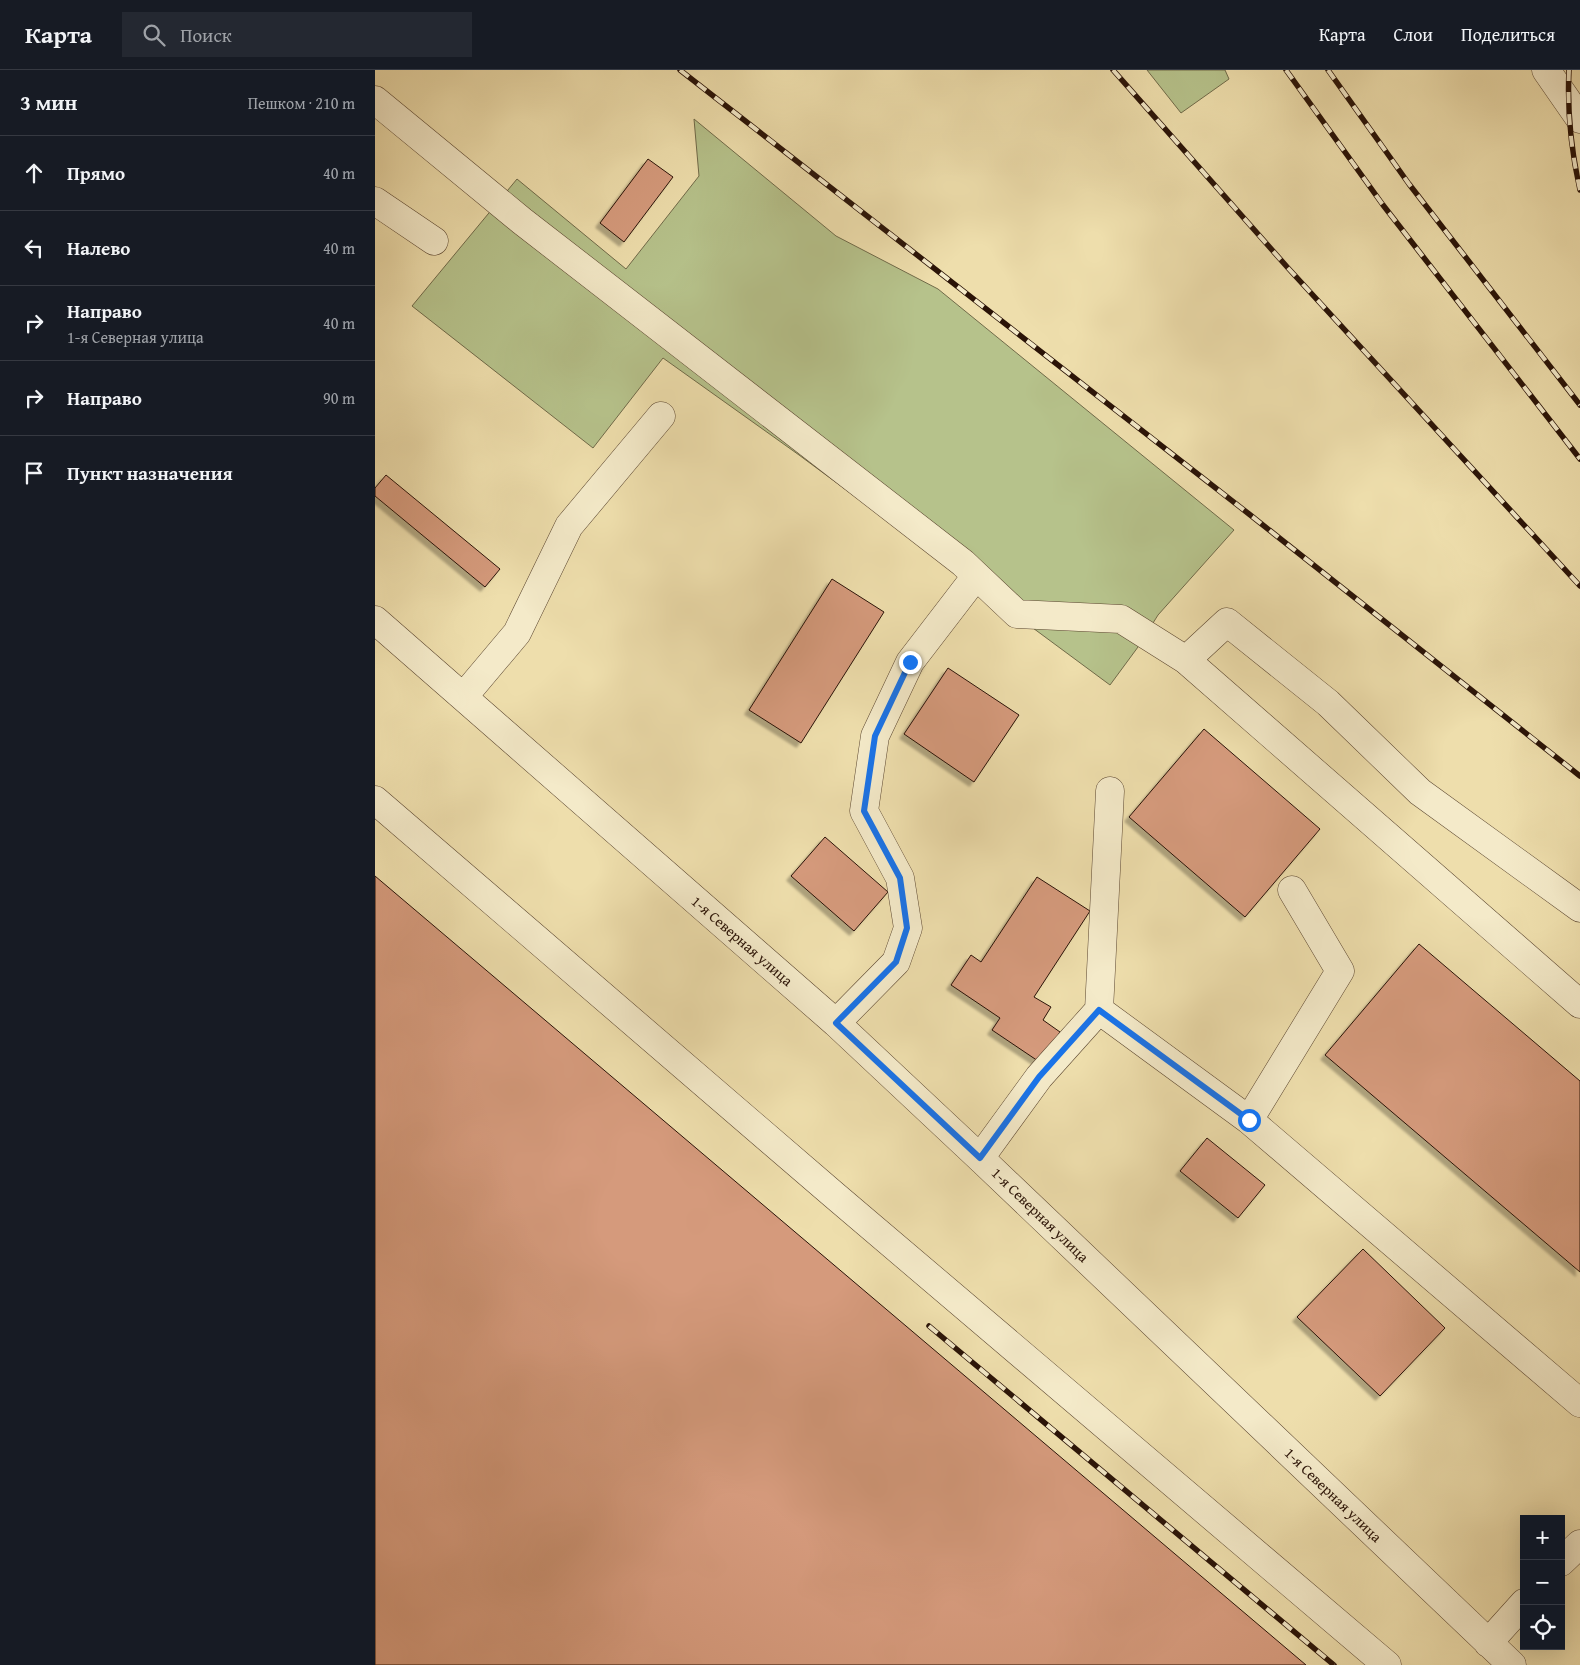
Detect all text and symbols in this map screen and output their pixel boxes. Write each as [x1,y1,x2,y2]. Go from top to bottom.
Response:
search box [122,12,472,57]
text: Карта [25,17,92,52]
icon: search [140,21,168,49]
text: Поиск [180,21,232,49]
text: Карта [1319,21,1366,48]
text: Слои [1394,21,1433,48]
text: Поделиться [1461,21,1555,48]
text: 3 мин [20,87,77,118]
text: Пешком · 210 m [248,91,355,115]
icon: ahead [20,159,48,187]
text: Прямо [67,159,125,187]
text: 40 m [323,161,355,185]
icon: left [20,234,48,262]
text: Налево [67,234,130,262]
text: 40 m [323,236,355,260]
text: Направо [67,297,142,325]
icon: right [20,309,48,337]
text: 40 m [323,311,355,335]
text: 1-я Северная улица [67,325,204,349]
icon: right [20,384,48,412]
text: Направо [67,384,142,412]
text: 90 m [323,386,355,410]
icon: arrive [20,459,48,487]
text: Пункт назначения [67,459,233,487]
route end [899,651,922,674]
street label: 1-я Северная улица [687,891,798,991]
route start [1238,1109,1261,1132]
street label: 1-я Северная улица [987,1163,1094,1267]
street label: 1-я Северная улица [1280,1443,1387,1547]
map controls [1520,1515,1565,1650]
button: + [1520,1515,1565,1560]
button: − [1520,1560,1565,1605]
button: locate [1520,1605,1565,1650]

